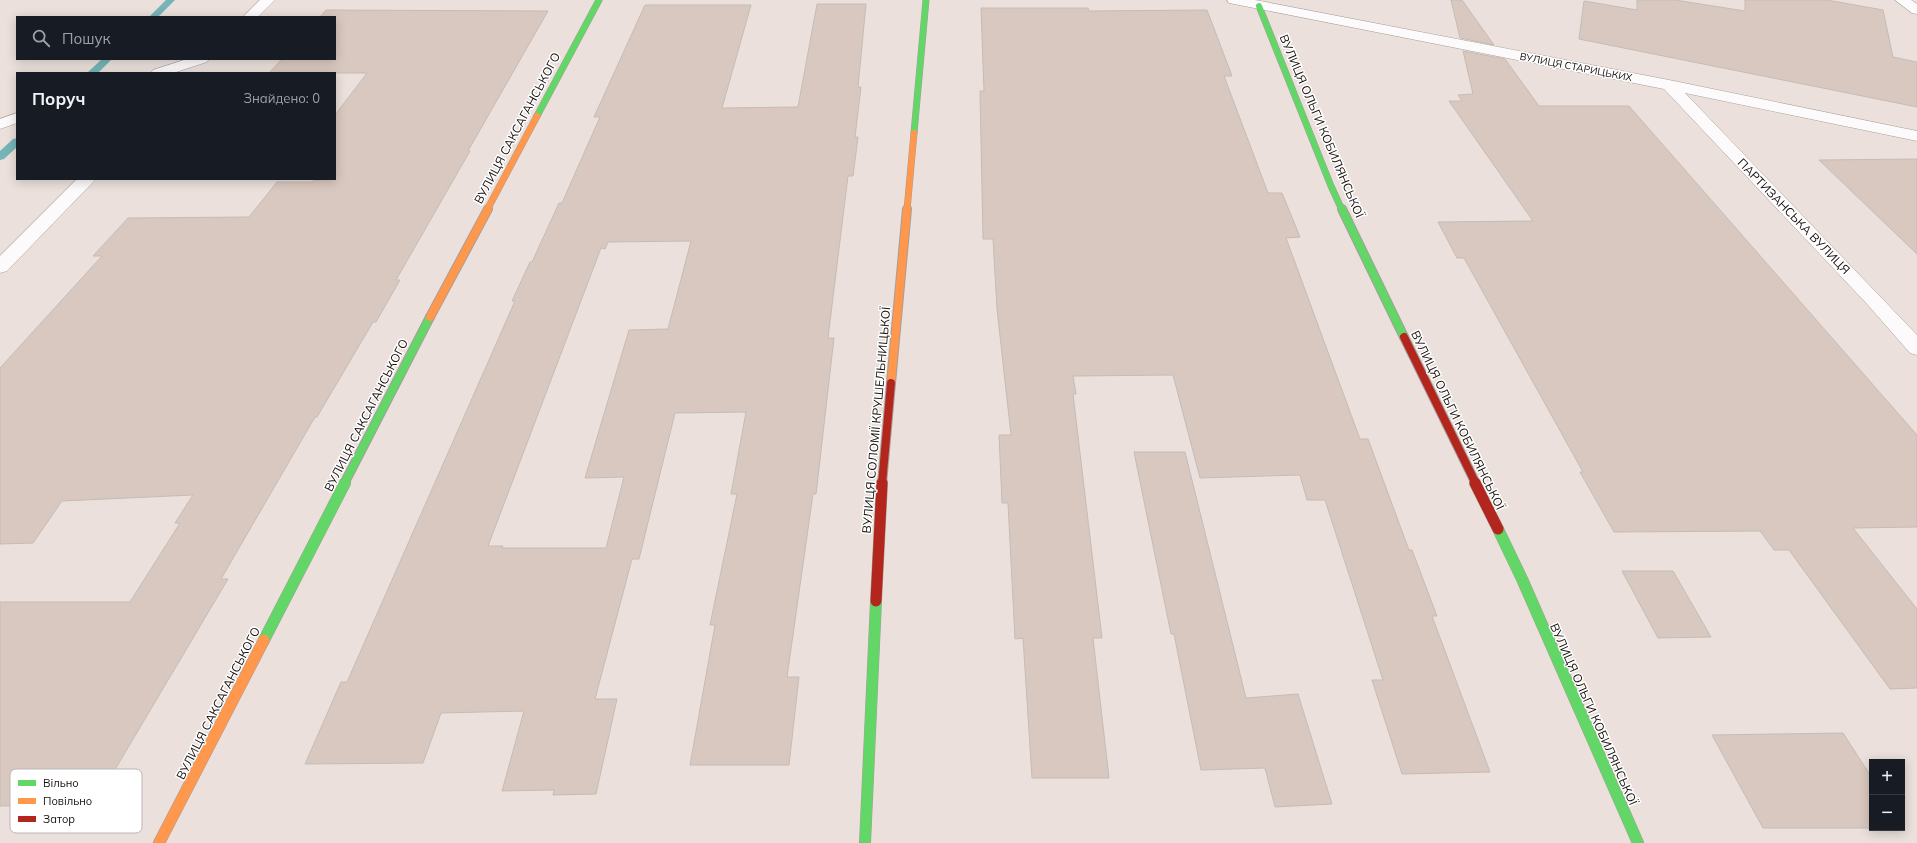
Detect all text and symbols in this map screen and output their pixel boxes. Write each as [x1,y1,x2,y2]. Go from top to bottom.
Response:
search box [16,16,336,60]
icon: search [30,27,52,49]
text: Пошук [62,29,111,48]
street label: ВУЛИЦЯ ОЛЬГИ КОБИЛЯНСЬКОЇ [1277,32,1368,221]
street label: ВУЛИЦЯ САКСАГАНСЬКОГО [471,50,563,206]
street label: ВУЛИЦЯ СТАРИЦЬКИХ [1519,50,1634,84]
text: Поруч [32,88,85,109]
text: Знайдено: 0 [243,90,320,106]
street label: ПАРТИЗАНСЬКА ВУЛИЦЯ [1735,155,1853,277]
street label: ВУЛИЦЯ СОЛОМІЇ КРУШЕЛЬНИЦЬКОЇ [859,305,893,534]
street label: ВУЛИЦЯ ОЛЬГИ КОБИЛЯНСЬКОЇ [1408,328,1508,513]
street label: ВУЛИЦЯ САКСАГАНСЬКОГО [321,336,411,494]
street label: ВУЛИЦЯ ОЛЬГИ КОБИЛЯНСЬКОЇ [1547,621,1641,808]
street label: ВУЛИЦЯ САКСАГАНСЬКОГО [173,624,263,782]
map controls [1869,759,1905,831]
button: + [1869,759,1905,795]
legend [10,769,142,833]
text: Вільно [43,776,79,790]
text: Повільно [43,794,92,808]
button: − [1869,795,1905,831]
text: Затор [43,812,75,826]

